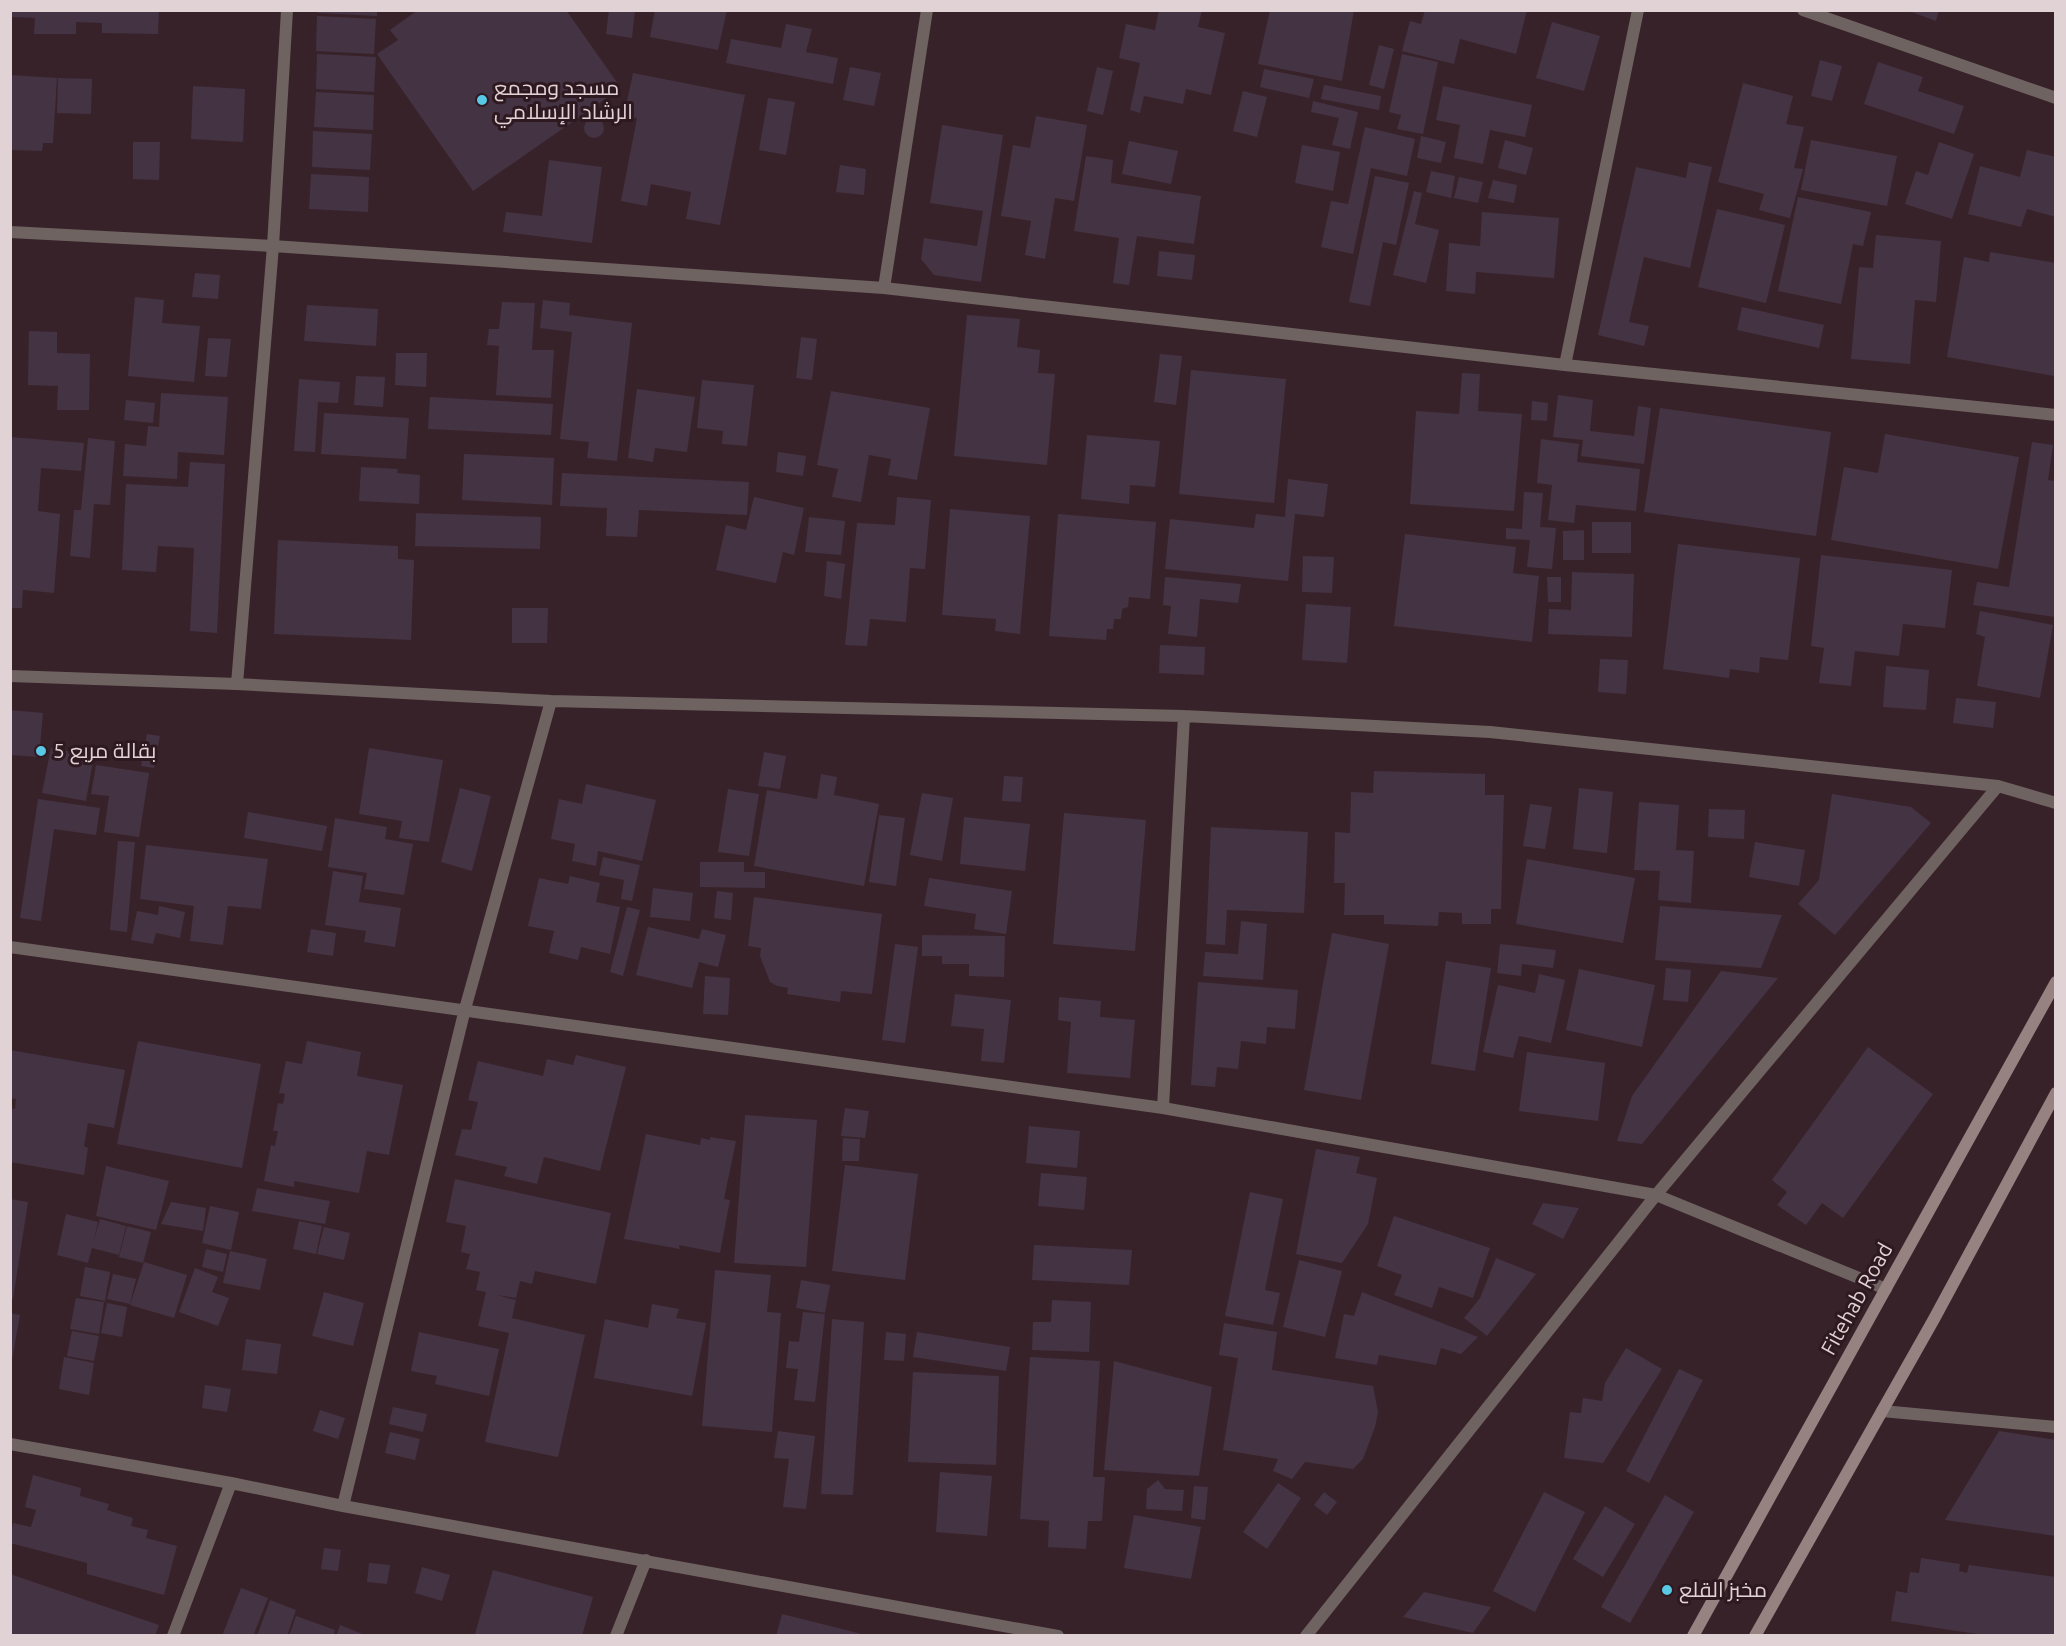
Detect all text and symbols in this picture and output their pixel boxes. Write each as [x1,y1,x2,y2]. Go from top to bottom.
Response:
place label: مسجد ومجمع الرشاد الإسلامي [494,75,633,128]
marker: مسجد ومجمع الرشاد الإسلامي [475,93,489,107]
place label: بقالة مربع 5 [53,738,156,765]
marker: بقالة مربع 5 [34,744,48,758]
street label: Fitehab Road [1816,1238,1897,1359]
place label: مخبز القلع [1679,1577,1767,1604]
marker: مخبز القلع [1660,1583,1674,1597]

